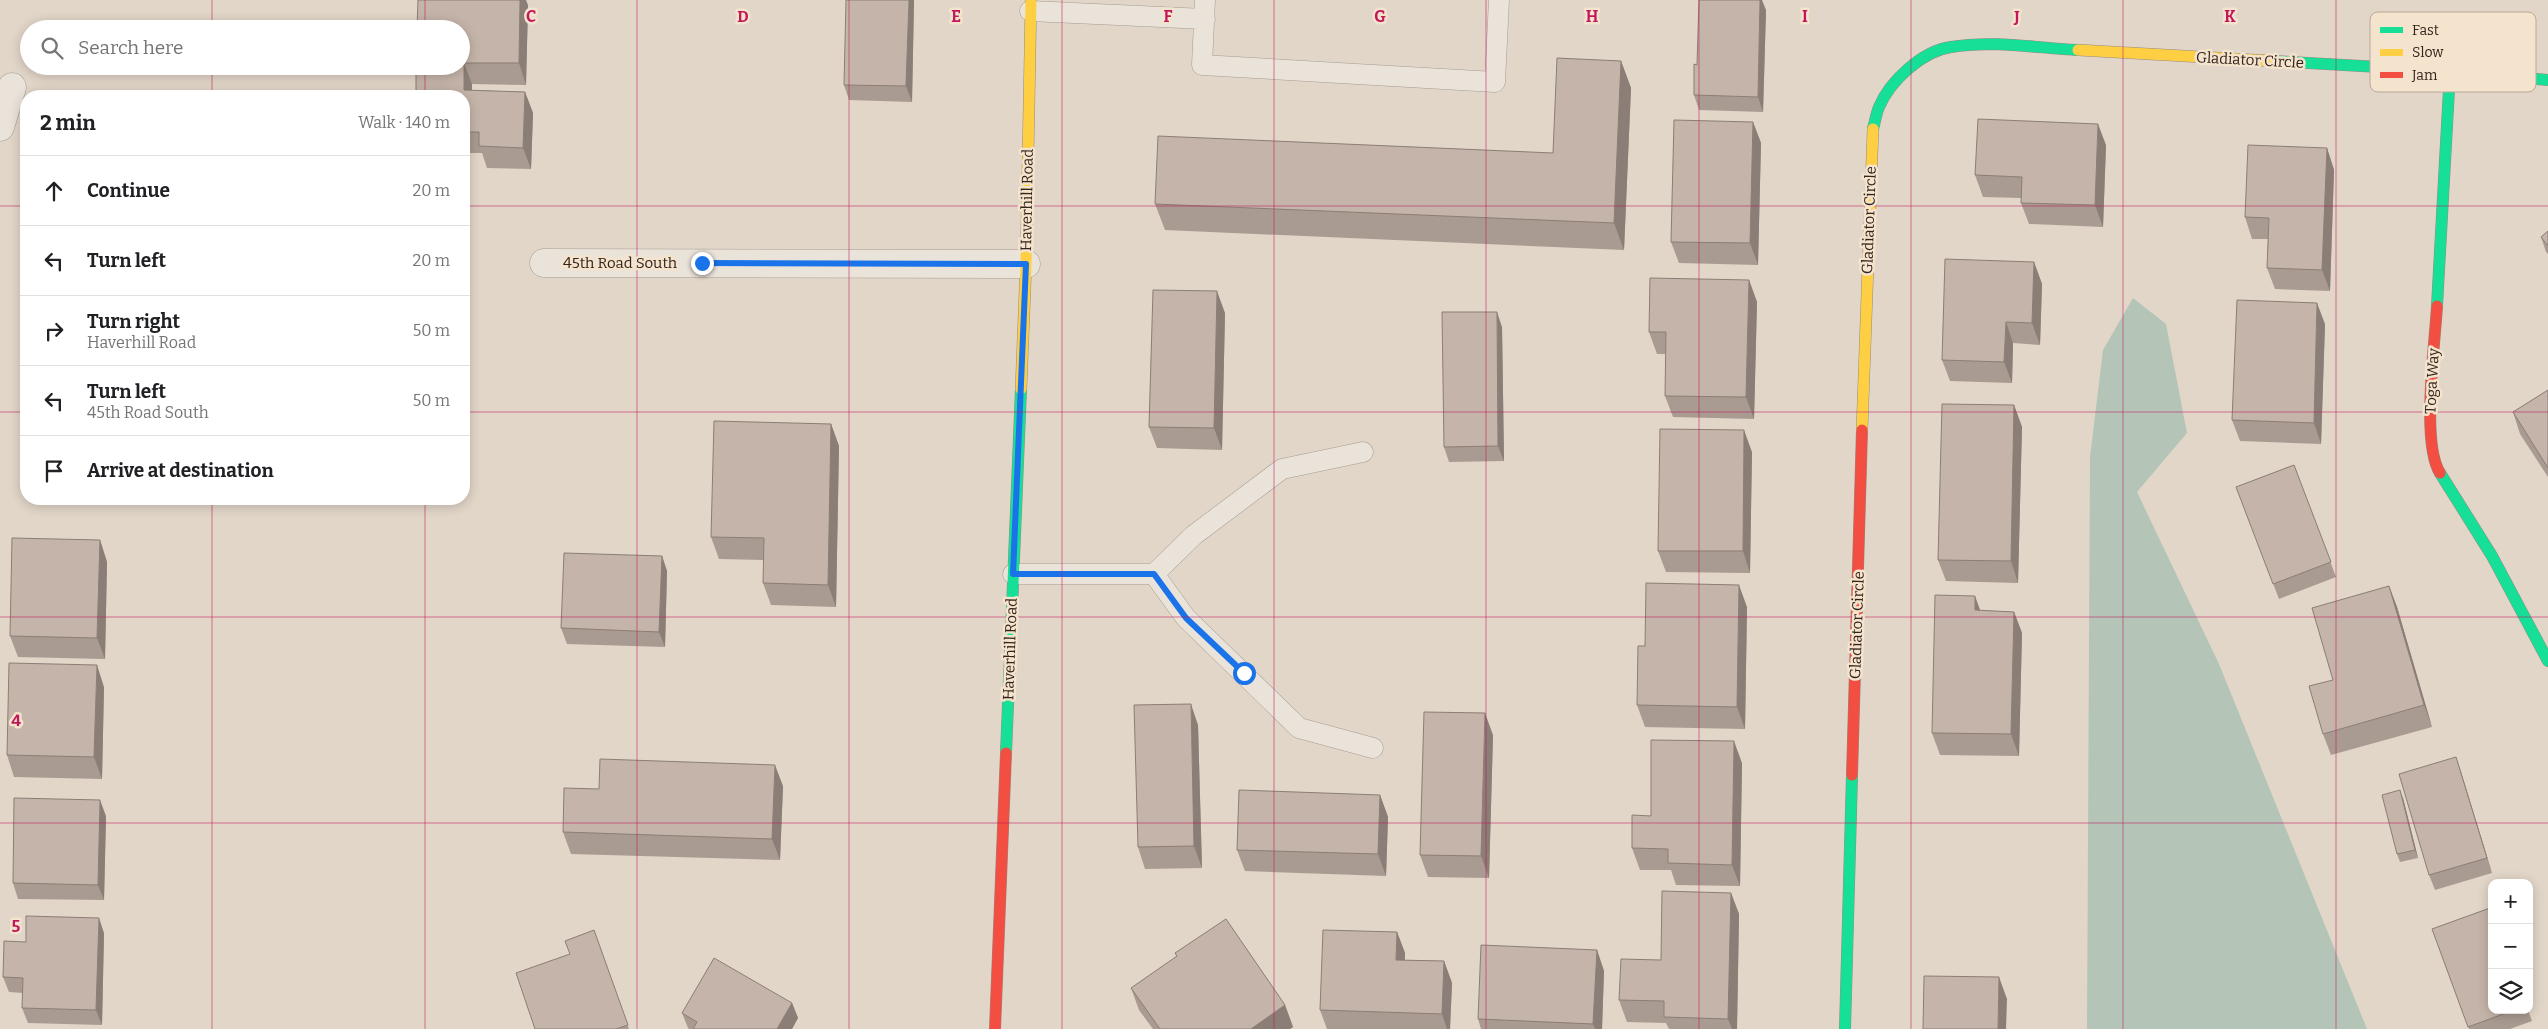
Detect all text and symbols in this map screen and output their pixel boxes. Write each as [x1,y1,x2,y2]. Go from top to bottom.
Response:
text: C [526,7,536,26]
text: D [737,7,749,26]
text: E [951,7,961,26]
text: F [1164,7,1173,26]
text: G [1374,7,1386,26]
text: H [1586,7,1599,26]
text: I [1802,7,1808,26]
text: J [2013,7,2020,26]
text: K [2224,7,2236,26]
legend [2370,12,2536,92]
search box [20,20,470,75]
text: Fast [2412,22,2439,39]
icon: search [38,34,66,62]
text: Search here [78,36,183,59]
text: Slow [2412,44,2444,61]
street label: Gladiator Circle [2196,48,2304,72]
text: Jam [2411,67,2438,84]
text: 2 min [40,110,96,136]
text: Walk · 140 m [358,113,450,132]
street label: Haverhill Road [1017,149,1037,251]
street label: Gladiator Circle [1858,166,1880,274]
icon: ahead [40,177,68,205]
text: Continue [87,179,170,202]
text: 20 m [413,181,450,200]
icon: left [40,247,68,275]
text: Turn left [87,249,166,272]
text: 20 m [413,251,450,270]
route end [691,252,714,275]
street label: 45th Road South [563,254,678,272]
text: Turn right [87,310,180,333]
icon: right [40,317,68,345]
text: 50 m [413,321,450,340]
text: Haverhill Road [87,333,196,352]
street label: Toga Way [2421,348,2443,414]
text: Turn left [87,380,166,403]
icon: left [40,387,68,415]
text: 50 m [413,391,450,410]
text: 45th Road South [87,403,209,422]
icon: arrive [40,457,68,485]
text: Arrive at destination [87,459,274,482]
street label: Gladiator Circle [1846,571,1868,679]
street label: Haverhill Road [999,597,1021,700]
route start [1233,662,1256,685]
text: 4 [11,711,21,730]
map controls [2488,879,2533,1014]
button: + [2488,879,2533,924]
text: 5 [12,917,21,936]
button: − [2488,924,2533,969]
button: layers [2488,969,2533,1014]

